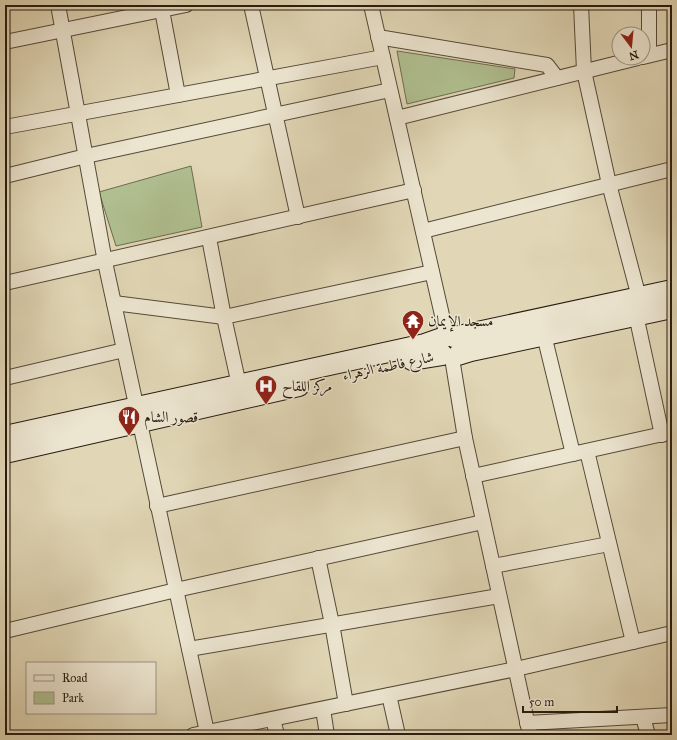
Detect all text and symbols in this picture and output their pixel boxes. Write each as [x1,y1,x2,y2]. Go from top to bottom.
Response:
north arrow [611,26,651,66]
text: N [627,48,640,63]
temple icon: مسجد الإيمان [400,308,426,341]
place label: مسجد الإيمان [428,312,493,332]
street label: شارع فاطمة الزهراء [341,348,436,388]
hospital icon: مركز اللقاح [253,373,279,406]
place label: مركز اللقاح [282,377,332,399]
restaurant icon: قصور الشام [116,404,142,437]
place label: قصور الشام [144,408,198,430]
legend [26,662,156,714]
text: Road [62,671,88,685]
scale bar [523,688,617,714]
text: Park [62,691,84,705]
text: 50 m [529,695,554,709]

